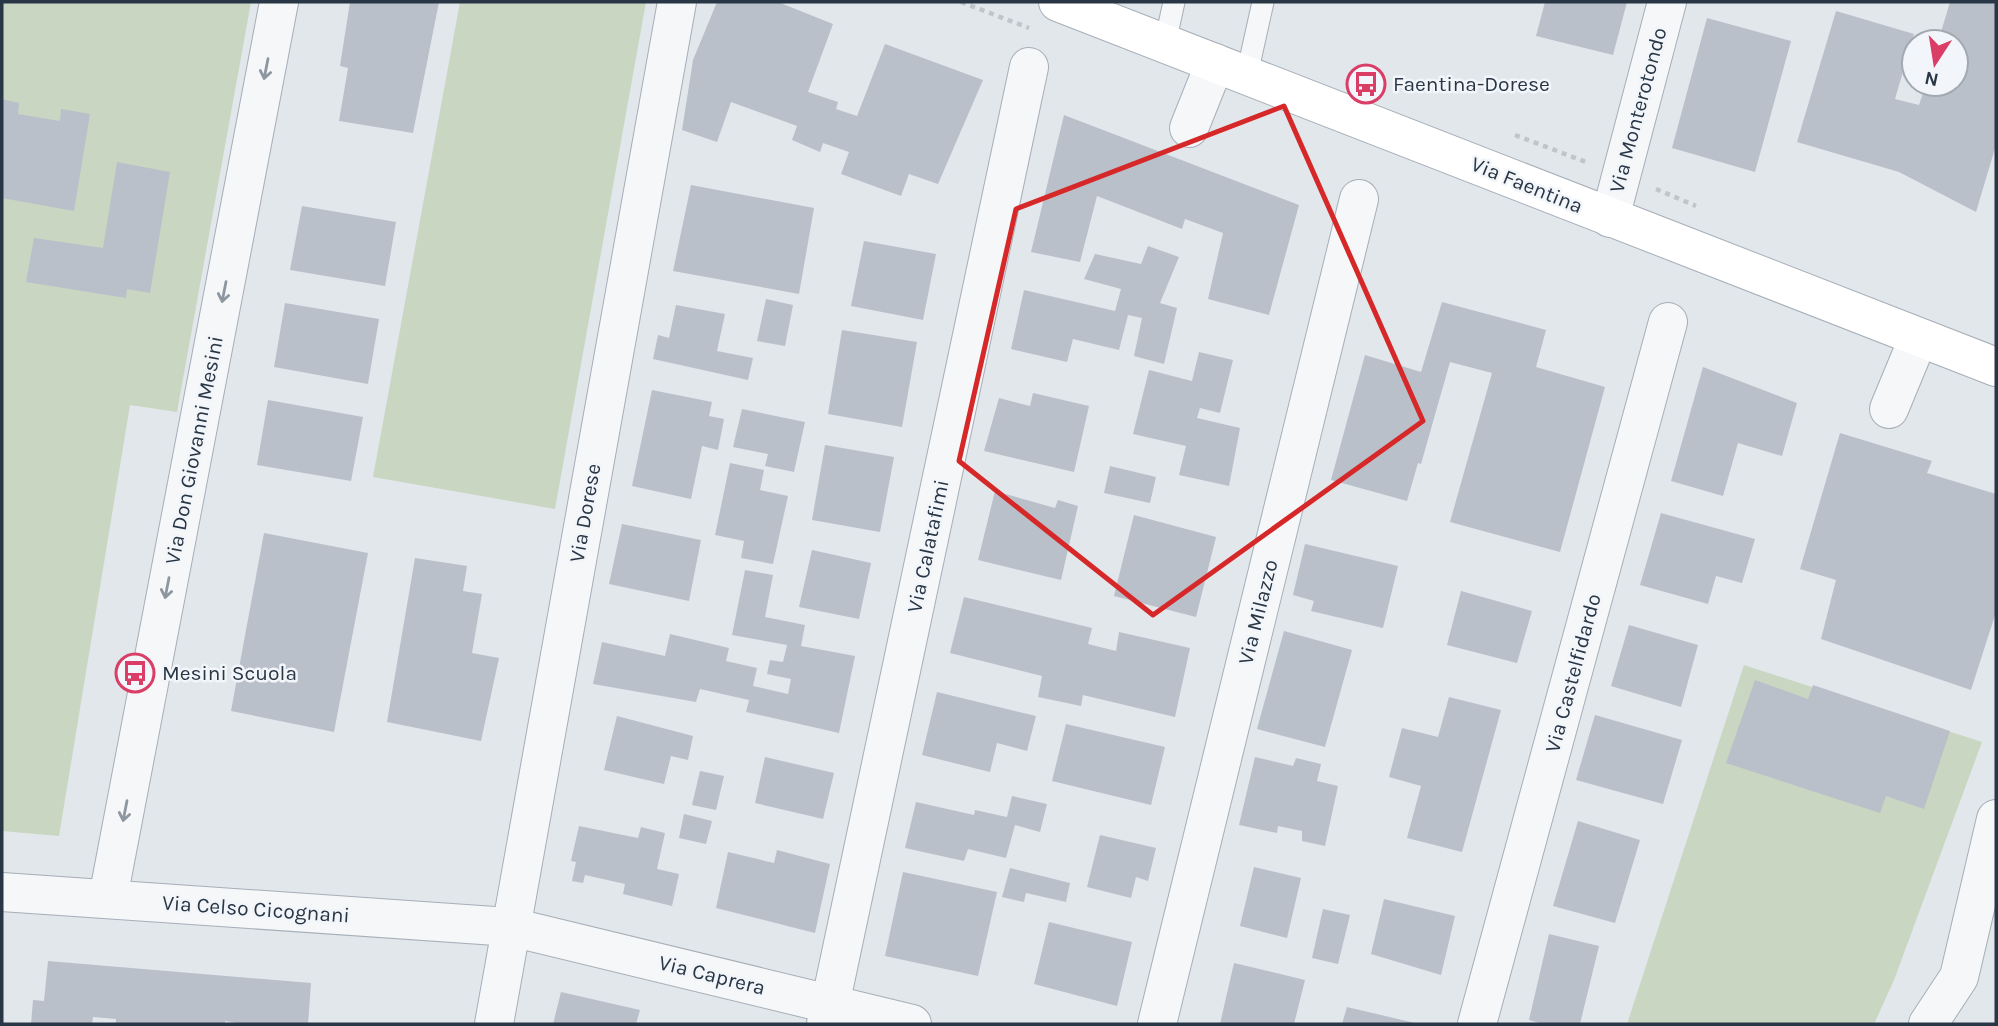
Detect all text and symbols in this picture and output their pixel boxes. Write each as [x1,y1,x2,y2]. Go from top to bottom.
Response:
street label: Via Monterotondo [1604,25,1672,195]
north arrow [1900,28,1970,98]
one-way arrow [259,57,272,80]
bus stop icon: Faentina-Dorese [1345,63,1387,105]
text: N [1923,66,1941,91]
place label: Faentina-Dorese [1393,72,1550,96]
street label: Via Faentina [1468,152,1586,218]
one-way arrow [216,280,230,303]
street label: Via Don Giovanni Mesini [160,334,228,566]
street label: Via Dorese [564,462,606,564]
street label: Via Calatafimi [902,477,954,615]
street label: Via Milazzo [1233,557,1283,667]
one-way arrow [160,576,174,599]
street label: Via Castelfidardo [1540,591,1606,755]
bus stop icon: Mesini Scuola [114,652,156,694]
place label: Mesini Scuola [162,661,297,685]
one-way arrow [118,800,131,822]
street label: Via Celso Cicognani [161,890,351,928]
street label: Via Caprera [656,950,768,1000]

